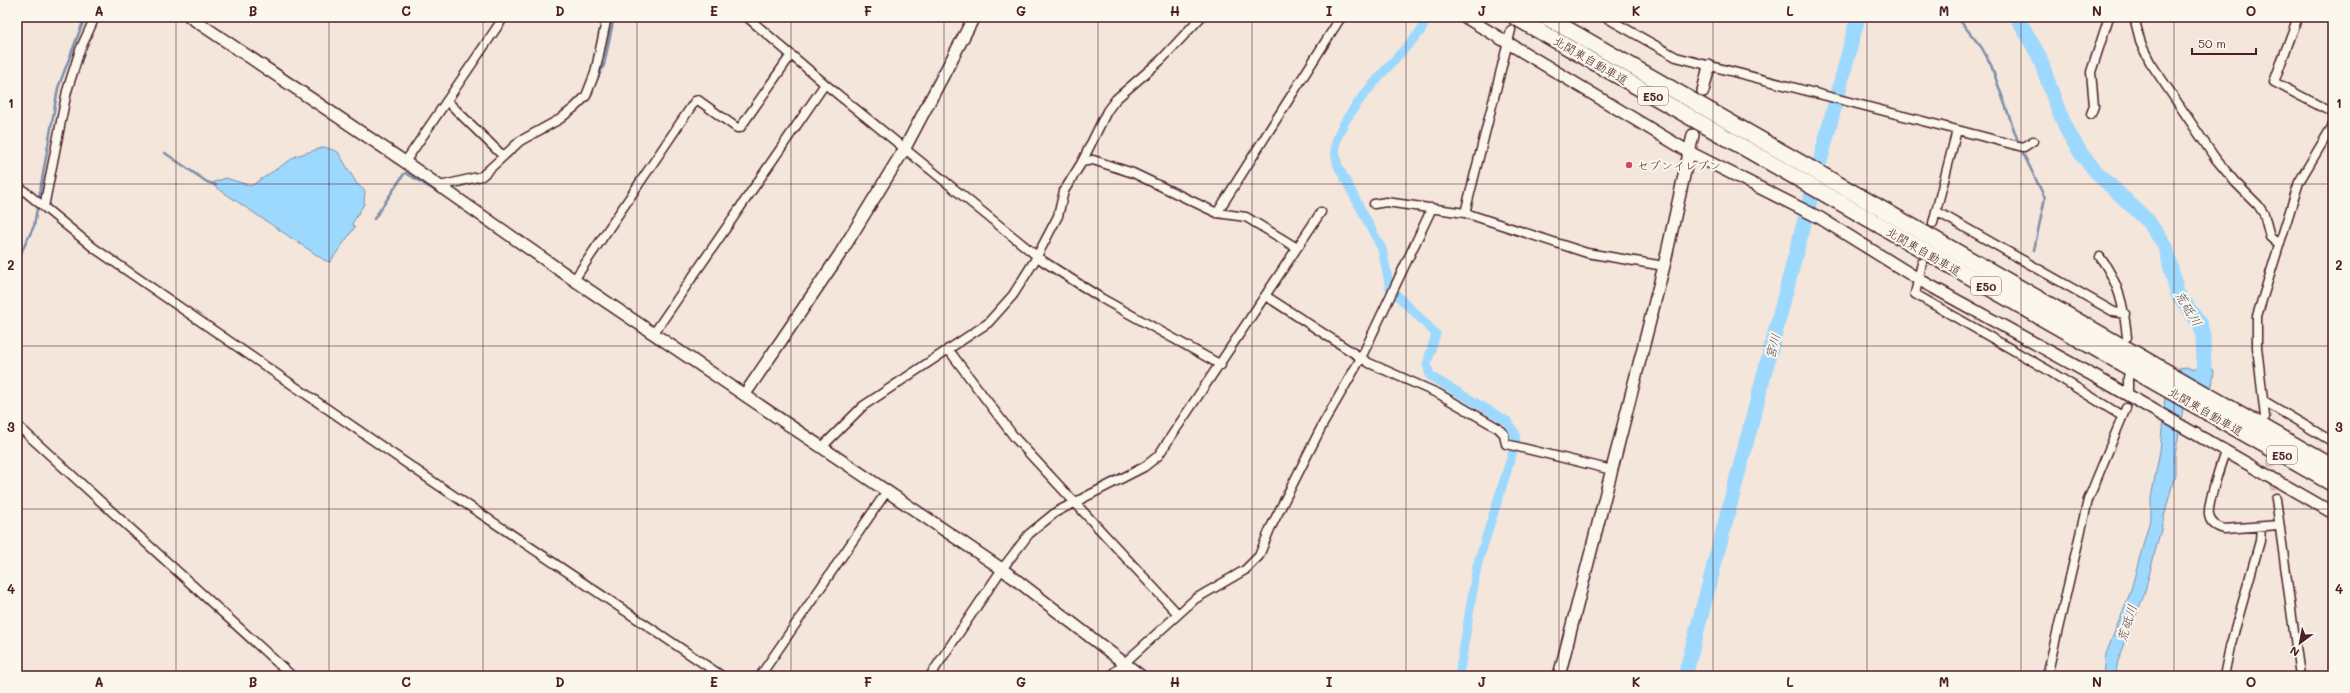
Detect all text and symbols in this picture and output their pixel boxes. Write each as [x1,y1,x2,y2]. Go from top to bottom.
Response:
text: A [94,2,104,19]
text: B [249,2,258,19]
text: C [401,2,411,19]
text: D [555,2,565,19]
text: E [710,2,718,19]
text: F [864,2,872,19]
text: G [1016,2,1026,19]
text: H [1170,2,1180,19]
text: I [1326,2,1333,19]
text: J [1478,2,1486,19]
text: K [1632,2,1641,19]
text: L [1786,2,1794,19]
text: M [1939,2,1949,19]
text: N [2092,2,2102,19]
text: O [2246,2,2256,19]
scale bar [2192,30,2256,56]
street label: 北関東自動車道 [1551,32,1631,88]
text: 50 m [2198,35,2226,51]
road number: E50 [1638,87,1668,105]
text: 1 [8,94,14,111]
text: 1 [2336,94,2342,111]
place label: セブンイレブン [1637,157,1721,173]
marker: セブンイレブン [1624,160,1634,170]
street label: 北関東自動車道 [1884,223,1964,279]
text: 2 [7,256,15,273]
text: 2 [2335,256,2343,273]
road number: E50 [1971,277,2001,295]
water label: 荒砥川 [2172,287,2206,329]
water label: 宮川 [1760,331,1784,361]
street label: 北関東自動車道 [2166,383,2246,439]
text: 3 [7,418,15,435]
text: 3 [2335,418,2343,435]
road number: E50 [2267,446,2297,464]
text: 4 [7,580,15,597]
text: 4 [2335,580,2343,597]
water label: 荒砥川 [2112,602,2140,644]
north arrow [2280,623,2320,663]
text: N [2287,643,2302,660]
text: A [94,673,104,690]
text: B [249,673,258,690]
text: C [401,673,411,690]
text: D [555,673,565,690]
text: E [710,673,718,690]
text: F [864,673,872,690]
text: G [1016,673,1026,690]
text: H [1170,673,1180,690]
text: I [1326,673,1333,690]
text: J [1478,673,1486,690]
text: K [1632,673,1641,690]
text: L [1786,673,1794,690]
text: M [1939,673,1949,690]
text: N [2092,673,2102,690]
text: O [2246,673,2256,690]

